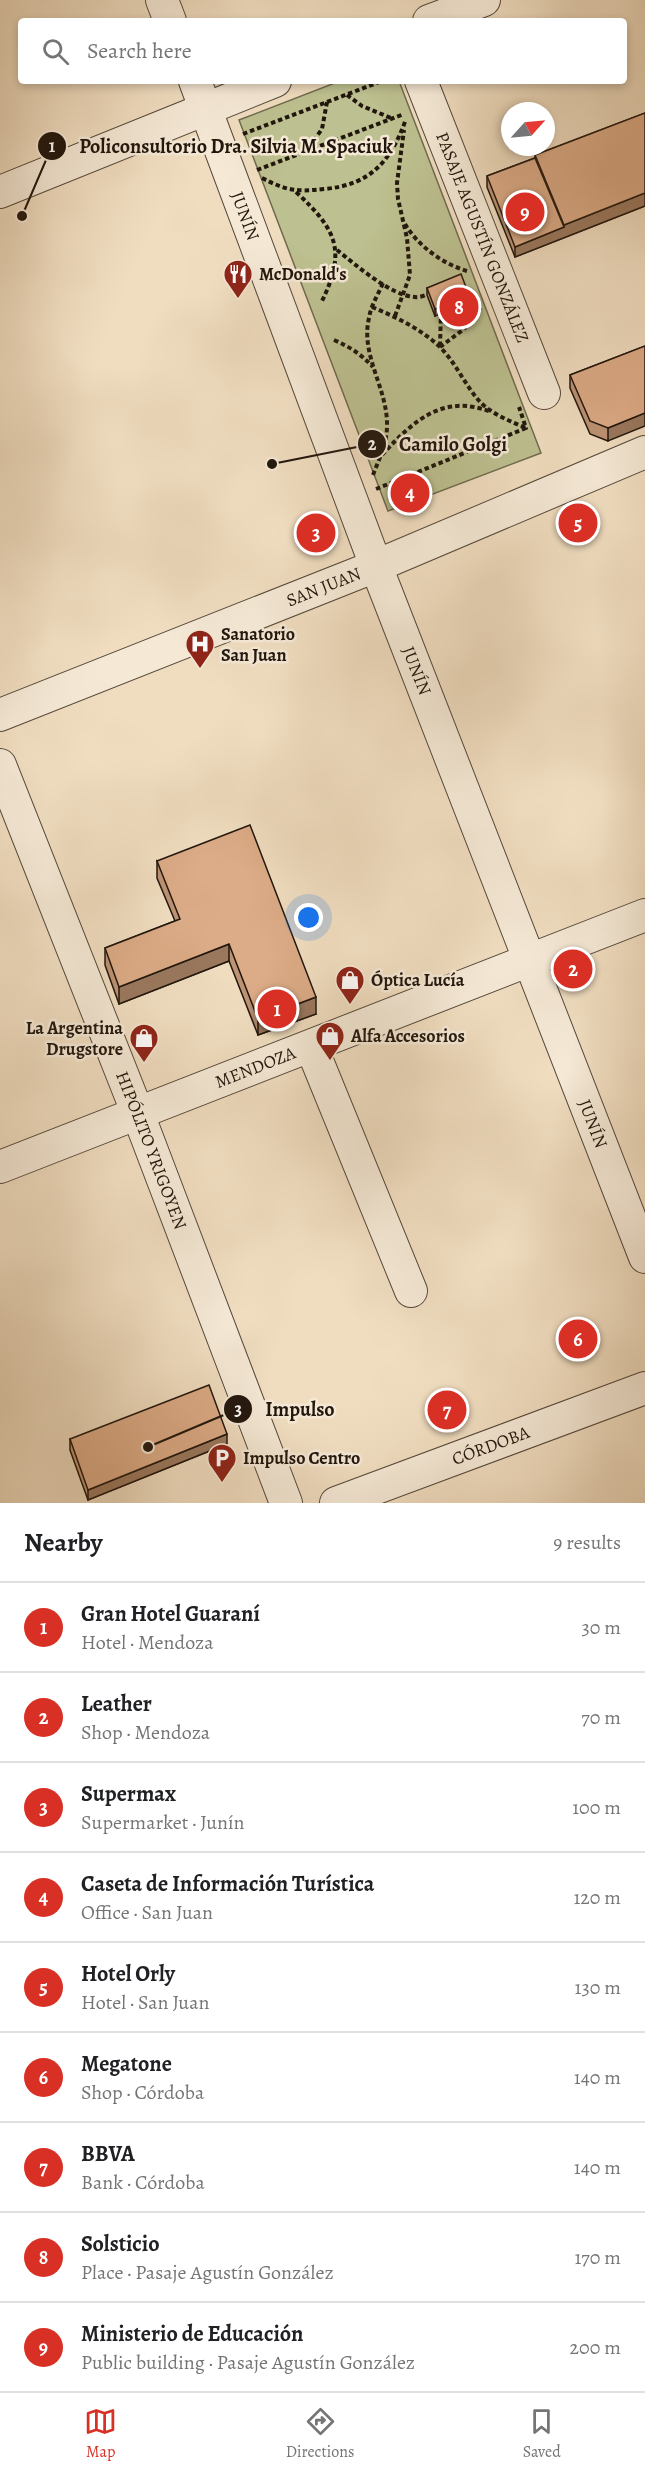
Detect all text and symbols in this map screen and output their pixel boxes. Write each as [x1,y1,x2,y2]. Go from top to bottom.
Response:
search box [18,18,627,84]
icon: search [39,35,72,68]
text: Search here [87,36,192,66]
north arrow [501,102,555,156]
callout: Policonsultorio Dra. Silvia M. Spaciuk [37,127,406,165]
street label: PASAJE AGUSTÍN GONZÁLEZ [430,128,535,346]
text: Policonsultorio Dra. Silvia M. Spaciuk [79,133,394,160]
text: 1 [49,134,56,158]
street label: JUNÍN [225,188,265,244]
pin: 9 [506,190,544,234]
restaurant icon: McDonald's [222,258,254,300]
place label: McDonald's [259,262,347,286]
pin: 8 [440,284,478,330]
callout: Camilo Golgi [357,425,519,463]
text: Camilo Golgi [399,431,507,458]
text: 2 [368,432,377,456]
pin: 4 [390,470,430,516]
pin: 5 [558,500,598,546]
pin: 3 [296,510,336,556]
street label: SAN JUAN [283,561,364,612]
place label: Sanatorio San Juan [221,622,295,667]
hospital icon: Sanatorio San Juan [184,628,216,670]
street label: JUNÍN [396,643,437,699]
your location [294,903,323,932]
pin: 2 [554,946,592,992]
shop icon: Óptica Lucía [334,964,366,1006]
place label: Óptica Lucía [371,968,465,992]
pin: 1 [258,986,296,1032]
place label: La Argentina Drugstore [26,1016,123,1061]
shop icon: Alfa Accesorios [314,1020,346,1062]
shop icon: La Argentina Drugstore [128,1022,160,1064]
place label: Alfa Accesorios [350,1024,465,1048]
street label: MENDOZA [211,1041,299,1094]
street label: HIPÓLITO YRIGOYEN [110,1068,193,1233]
street label: JUNÍN [573,1096,613,1152]
pin: 6 [558,1316,598,1362]
pin: 7 [428,1388,466,1432]
callout: Impulso [223,1390,346,1428]
text: Impulso [265,1396,335,1423]
text: 3 [234,1397,242,1421]
street label: CÓRDOBA [449,1420,533,1471]
parking icon: Impulso Centro [206,1442,238,1484]
place label: Impulso Centro [243,1446,360,1470]
text: Nearby [24,1525,103,1560]
text: 9 results [553,1529,621,1556]
text: Gran Hotel Guaraní [81,1599,260,1629]
text: 1 [40,1614,47,1641]
text: 30 m [581,1614,621,1641]
text: Hotel · Mendoza [81,1629,214,1656]
text: Leather [81,1689,152,1719]
text: 2 [39,1704,48,1731]
text: 70 m [581,1704,621,1731]
text: Shop · Mendoza [81,1719,210,1746]
text: Supermax [81,1779,176,1809]
text: 3 [39,1794,48,1821]
text: 100 m [572,1794,621,1821]
text: Supermarket · Junín [81,1809,245,1836]
text: Caseta de Información Turística [81,1869,374,1899]
text: 4 [39,1884,48,1911]
text: 120 m [573,1884,621,1911]
text: Office · San Juan [81,1899,213,1926]
text: Hotel Orly [81,1959,175,1989]
text: 5 [39,1974,48,2001]
text: 130 m [575,1974,621,2001]
text: Hotel · San Juan [81,1989,209,2016]
text: Megatone [81,2049,172,2079]
text: 6 [39,2064,48,2091]
text: 140 m [574,2064,621,2091]
text: Shop · Córdoba [81,2079,204,2106]
text: BBVA [81,2139,135,2169]
text: 7 [39,2154,48,2181]
text: 140 m [574,2154,621,2181]
text: Bank · Córdoba [81,2169,205,2196]
text: Solsticio [81,2229,160,2259]
text: 8 [39,2244,48,2271]
text: 170 m [575,2244,621,2271]
text: Place · Pasaje Agustín González [81,2259,334,2286]
text: Ministerio de Educación [81,2319,303,2349]
text: 9 [39,2334,48,2361]
text: 200 m [570,2334,621,2361]
text: Public building · Pasaje Agustín González [81,2349,415,2376]
tab: Map [84,2405,117,2463]
tab: Directions [286,2405,354,2463]
tab: Saved [523,2405,561,2463]

